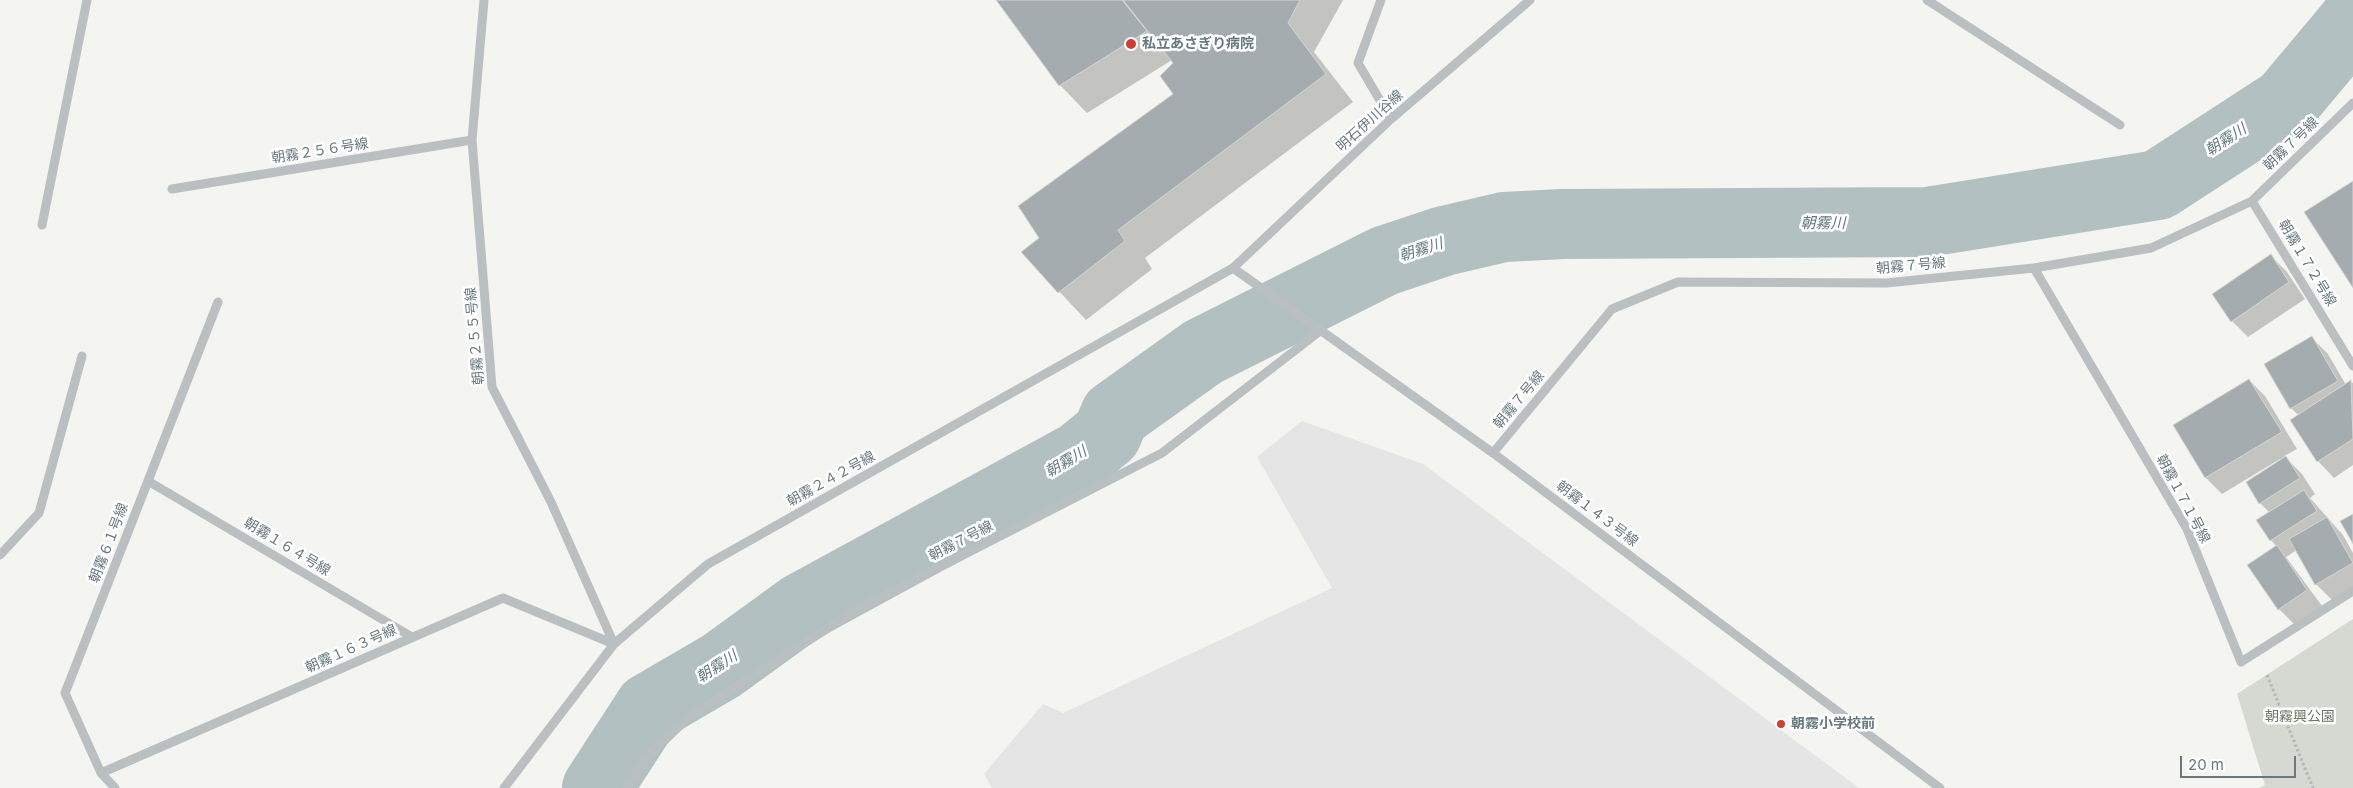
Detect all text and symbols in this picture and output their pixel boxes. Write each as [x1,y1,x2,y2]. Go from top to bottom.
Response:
place label: 私立あさぎり病院 [1142,36,1254,52]
marker: 私立あさぎり病院 [1124,37,1138,51]
street label: 明石伊川谷線 [1333,87,1407,155]
street label: 朝霧７号線 [2260,114,2322,174]
water label: 朝霧川 [2202,120,2250,160]
street label: 朝霧２５６号線 [270,135,370,167]
water label: 朝霧川 [1801,214,1845,232]
street label: 朝霧１７２号線 [2275,217,2339,309]
water label: 朝霧川 [1397,234,1445,266]
street label: 朝霧７号線 [1875,255,1947,277]
street label: 朝霧２５５号線 [462,286,488,386]
street label: 朝霧７号線 [1490,368,1548,432]
water label: 朝霧川 [1042,443,1090,481]
street label: 朝霧２４２号線 [784,448,878,510]
street label: 朝霧１７１号線 [2153,452,2213,546]
street label: 朝霧１４３号線 [1553,478,1641,550]
street label: 朝霧６１号線 [86,501,132,585]
street label: 朝霧１６４号線 [241,515,333,579]
street label: 朝霧７号線 [926,518,996,564]
street label: 朝霧１６３号線 [303,621,399,677]
water label: 朝霧川 [693,647,741,687]
park label: 朝霧興公園 [2265,709,2335,725]
place label: 朝霧小学校前 [1791,716,1875,732]
marker: 朝霧小学校前 [1775,718,1787,730]
scale bar [2183,746,2299,778]
text: 20 m [2188,755,2224,774]

